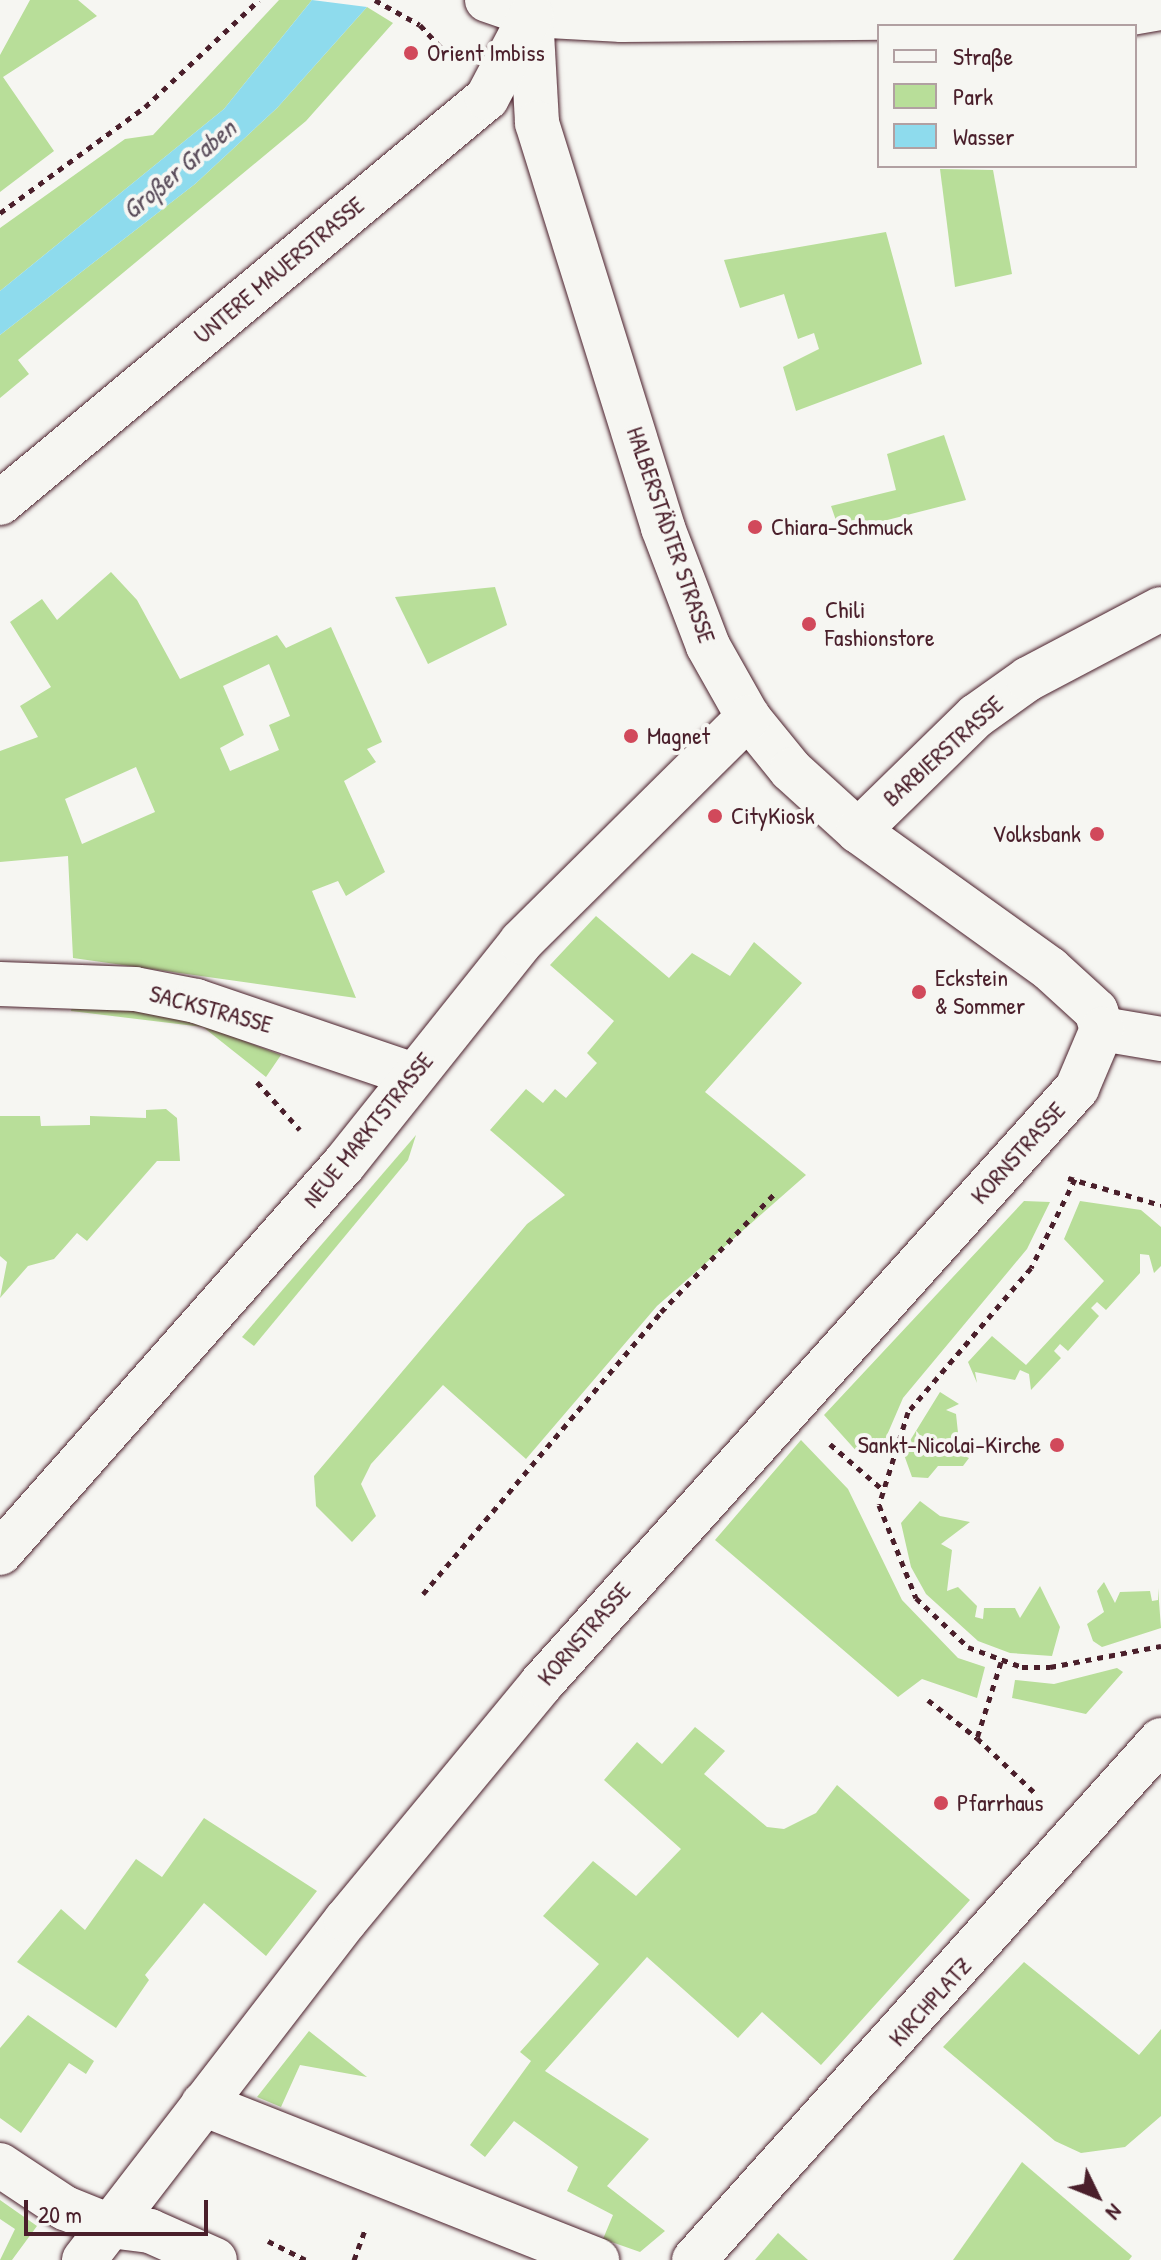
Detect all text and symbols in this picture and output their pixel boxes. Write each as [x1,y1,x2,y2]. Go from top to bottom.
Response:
legend [877,24,1137,168]
place label: Orient Imbiss [427,39,545,67]
text: Straße [953,40,1013,72]
marker: Orient Imbiss [402,44,420,62]
text: Park [953,80,993,112]
water label: Großer Graben [116,113,242,225]
text: Wasser [953,120,1014,152]
street label: UNTERE MAUERSTRASSE [188,191,370,349]
street label: HALBERSTÄDTER STRASSE [620,423,722,647]
place label: Chiara-Schmuck [771,513,913,541]
marker: Chiara-Schmuck [746,518,764,536]
place label: Chili Fashionstore [825,596,935,652]
marker: Chili Fashionstore [800,615,818,633]
street label: BARBIERSTRASSE [877,690,1009,812]
place label: Magnet [647,722,710,750]
marker: Magnet [622,727,640,745]
place label: CityKiosk [731,802,815,830]
marker: CityKiosk [706,807,724,825]
place label: Volksbank [992,820,1081,848]
marker: Volksbank [1088,825,1106,843]
place label: Eckstein & Sommer [935,964,1025,1020]
street label: SACKSTRASSE [146,979,276,1039]
marker: Eckstein & Sommer [910,983,928,1001]
street label: NEUE MARKTSTRASSE [297,1047,439,1213]
street label: KORNSTRASSE [965,1096,1071,1210]
place label: Sankt-Nicolai-Kirche [858,1431,1041,1459]
marker: Sankt-Nicolai-Kirche [1048,1436,1066,1454]
street label: KORNSTRASSE [531,1577,637,1691]
place label: Pfarrhaus [957,1789,1043,1817]
marker: Pfarrhaus [932,1794,950,1812]
street label: KIRCHPLATZ [883,1952,977,2052]
north arrow [1057,2156,1137,2236]
scale bar [28,2184,212,2234]
text: 20 m [38,2198,82,2230]
text: N [1100,2198,1130,2227]

